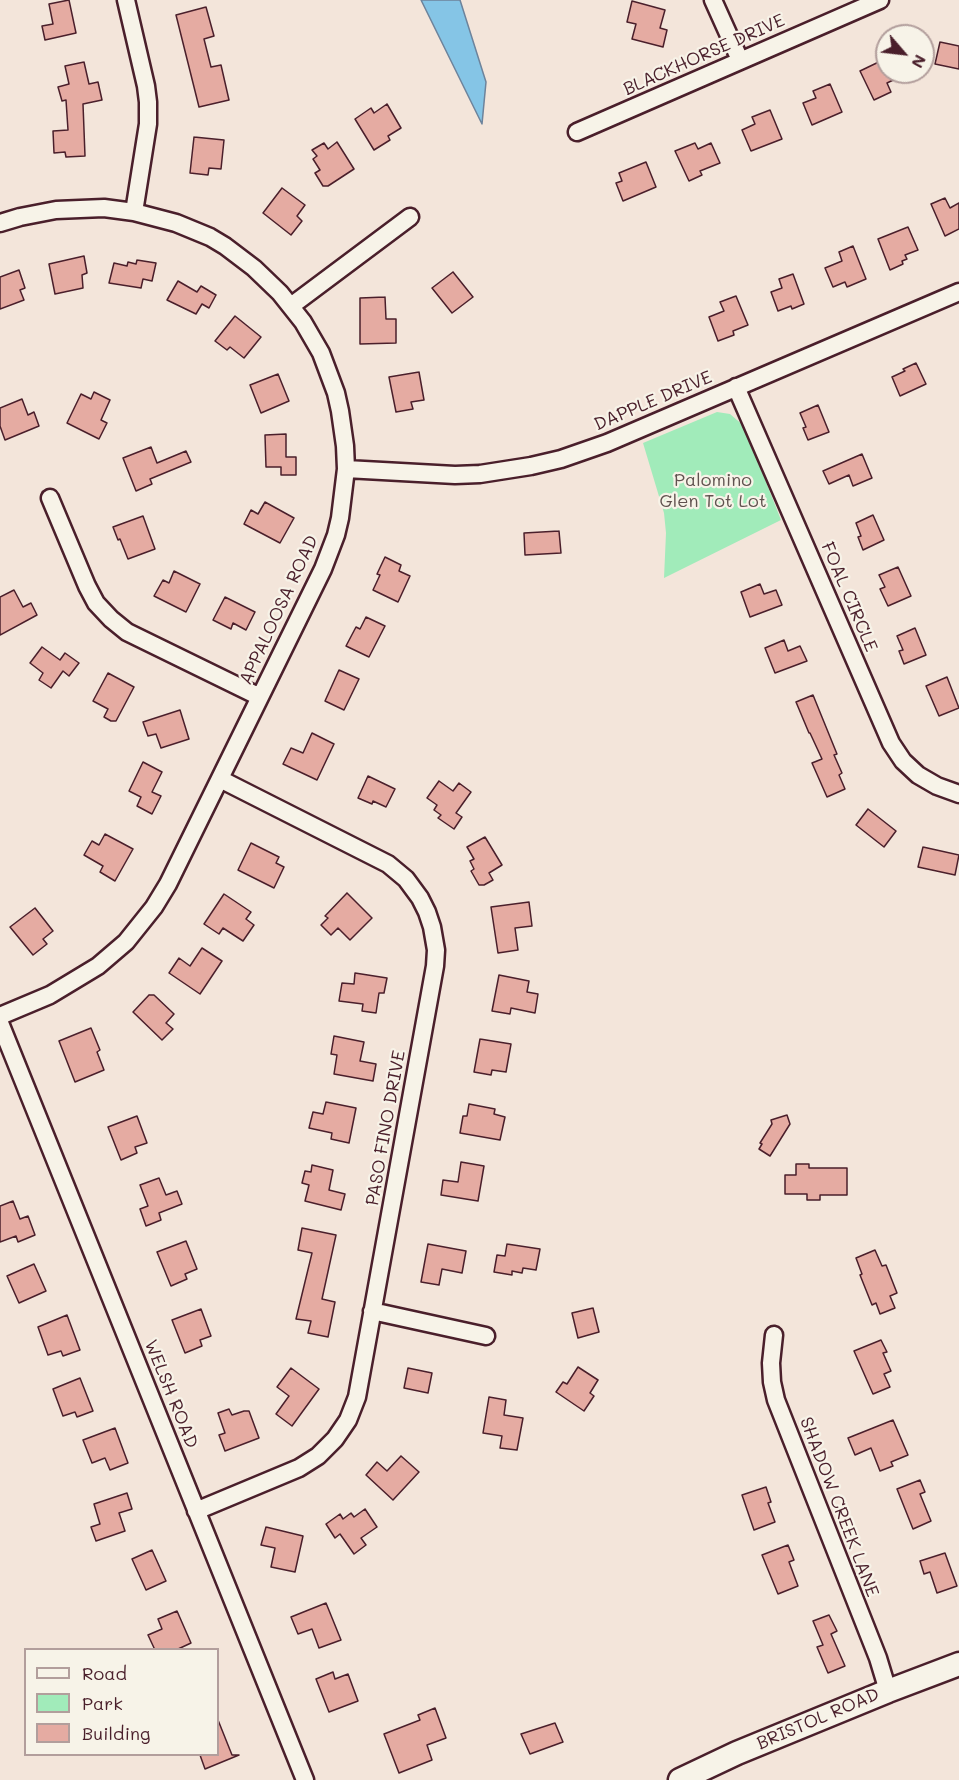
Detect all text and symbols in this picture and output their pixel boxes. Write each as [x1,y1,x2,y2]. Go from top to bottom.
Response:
street label: BLACKHORSE DRIVE [620,10,788,100]
north arrow [875,24,935,84]
text: N [907,51,932,72]
street label: DAPPLE DRIVE [591,366,715,436]
park label: Palomino Glen Tot Lot [659,469,767,512]
street label: APPALOOSA ROAD [235,532,323,688]
street label: FOAL CIRCLE [816,539,882,655]
street label: PASO FINO DRIVE [362,1049,410,1207]
street label: WELSH ROAD [139,1337,203,1451]
street label: SHADOW CREEK LANE [795,1414,883,1600]
legend [24,1648,219,1756]
text: Road [82,1661,127,1685]
street label: BRISTOL ROAD [754,1683,882,1755]
text: Park [82,1691,123,1715]
text: Building [82,1721,150,1745]

